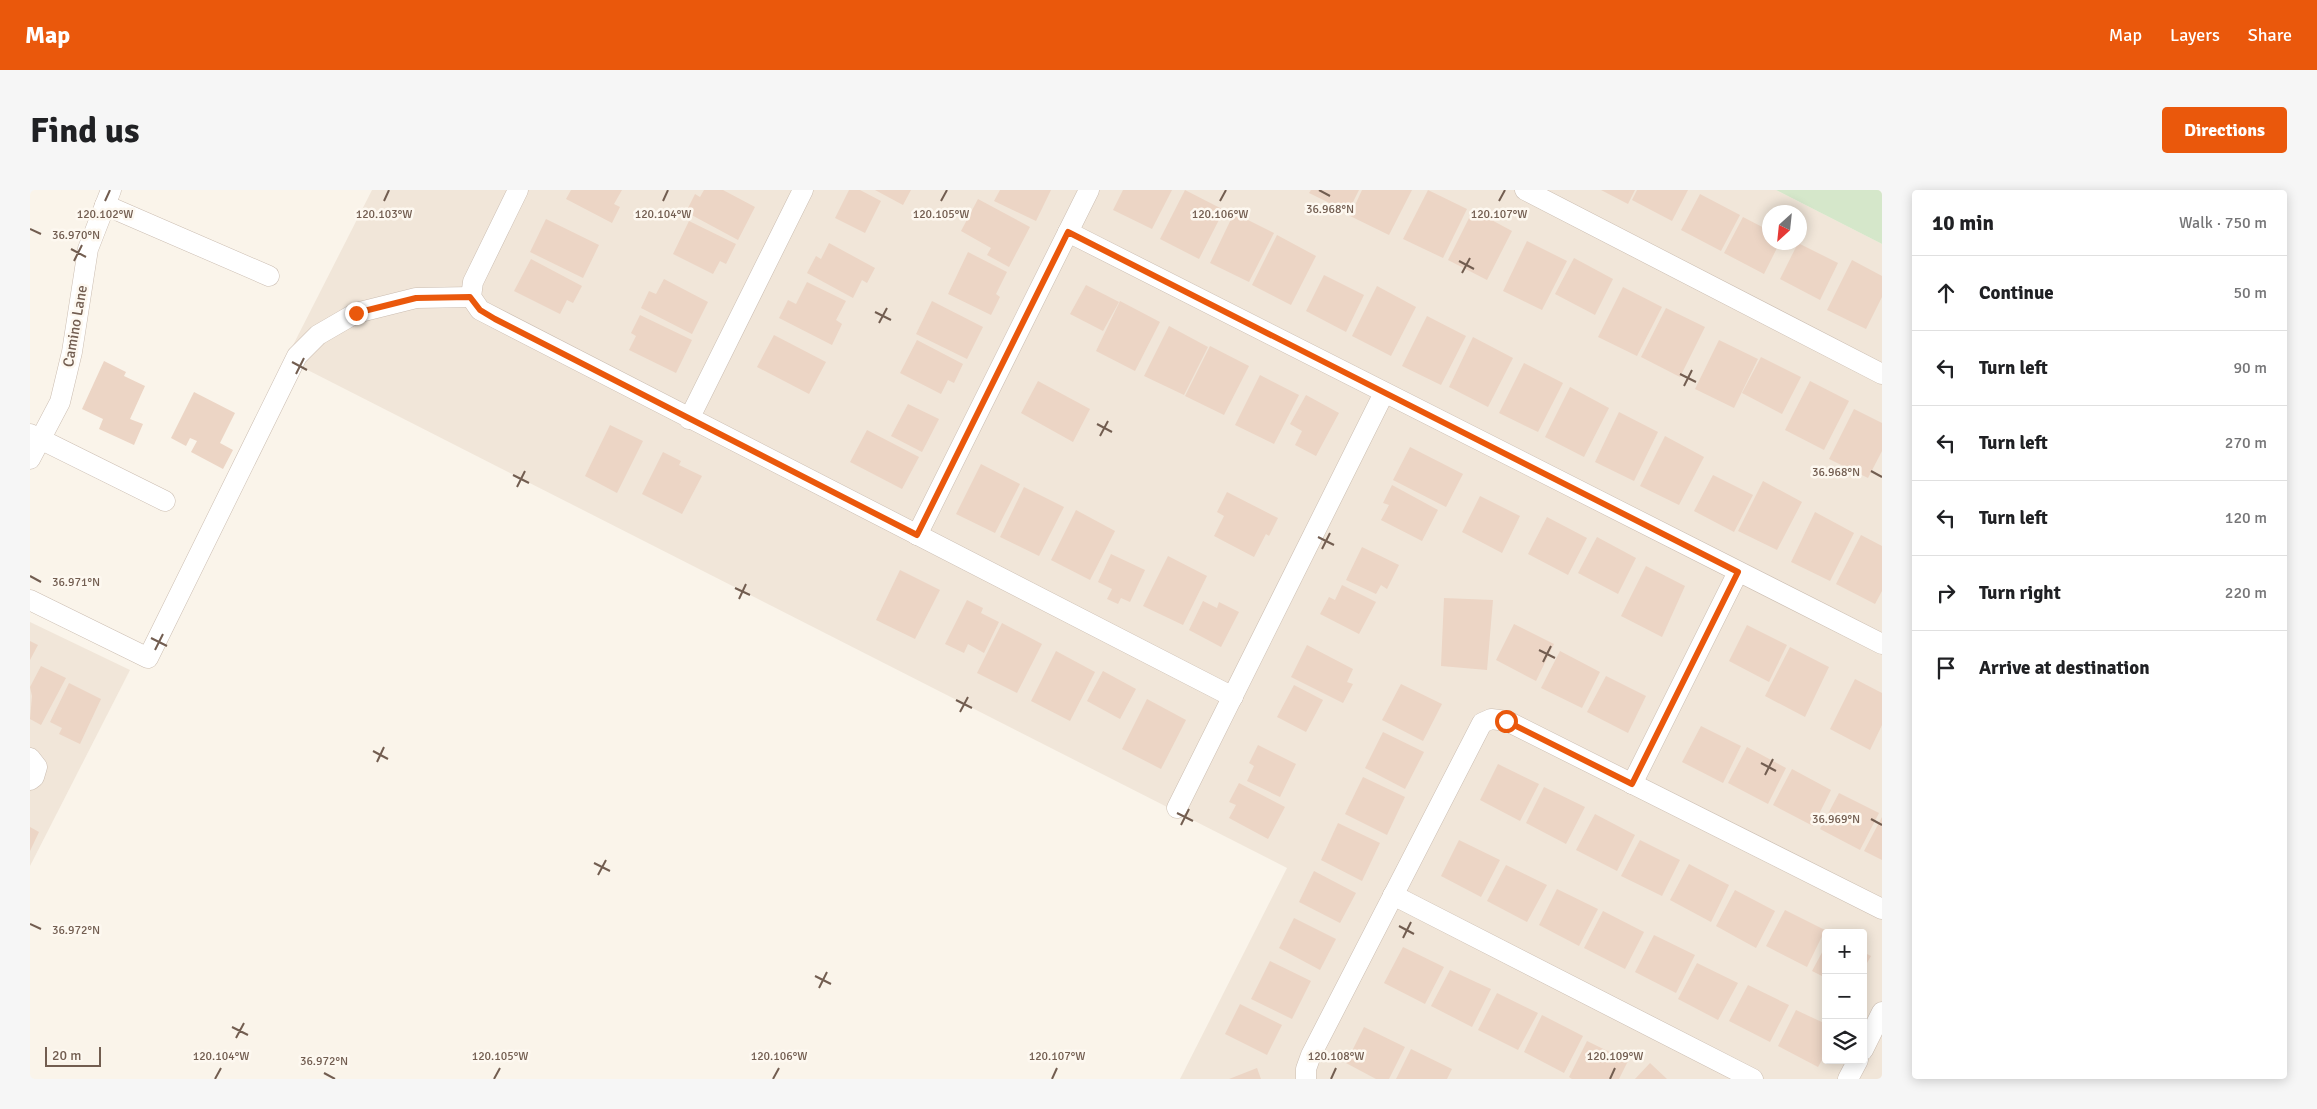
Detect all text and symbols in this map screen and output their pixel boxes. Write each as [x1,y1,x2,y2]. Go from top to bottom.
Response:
text: Map [25,20,70,50]
text: Map [2109,24,2142,46]
text: Layers [2170,24,2220,46]
text: Share [2248,24,2292,46]
button: Directions [2162,107,2287,153]
text: Find us [30,109,140,152]
text: 36.968°N [1306,202,1354,217]
north arrow [1762,205,1807,250]
text: 120.102°W [77,207,133,222]
text: 120.103°W [356,207,412,222]
text: 120.104°W [635,207,691,222]
text: 120.105°W [913,207,969,222]
text: 120.106°W [1192,207,1248,222]
text: 120.107°W [1471,207,1527,222]
text: 10 min [1932,210,1994,236]
text: Walk · 750 m [2179,213,2267,233]
text: 36.970°N [52,228,100,243]
icon: ahead [1932,279,1960,307]
text: Continue [1979,281,2054,305]
text: 50 m [2233,283,2267,303]
street label: Camino Lane [59,284,91,368]
route end [345,302,368,325]
icon: left [1932,354,1960,382]
text: Turn left [1979,356,2048,380]
text: 90 m [2233,358,2267,378]
icon: left [1932,429,1960,457]
text: Turn left [1979,431,2048,455]
text: 270 m [2225,433,2267,453]
text: 36.968°N [1812,465,1860,480]
icon: left [1932,504,1960,532]
text: Turn left [1979,506,2048,530]
text: 120 m [2225,508,2267,528]
text: 36.971°N [52,575,100,590]
icon: right [1932,579,1960,607]
text: Turn right [1979,581,2061,605]
text: 220 m [2225,583,2267,603]
icon: arrive [1932,654,1960,682]
text: Arrive at destination [1979,656,2150,680]
route start [1495,710,1518,733]
text: 36.969°N [1812,812,1860,827]
text: 36.972°N [52,923,100,938]
map controls [1822,929,1867,1064]
button: + [1822,929,1867,974]
button: − [1822,974,1867,1019]
button: layers [1822,1019,1867,1064]
scale bar [45,1044,101,1067]
text: 20 m [52,1047,81,1064]
text: 120.104°W [193,1049,249,1064]
text: 120.105°W [472,1049,528,1064]
text: 120.106°W [751,1049,807,1064]
text: 120.107°W [1029,1049,1085,1064]
text: 120.108°W [1308,1049,1364,1064]
text: 120.109°W [1587,1049,1643,1064]
text: 36.972°N [300,1054,348,1069]

